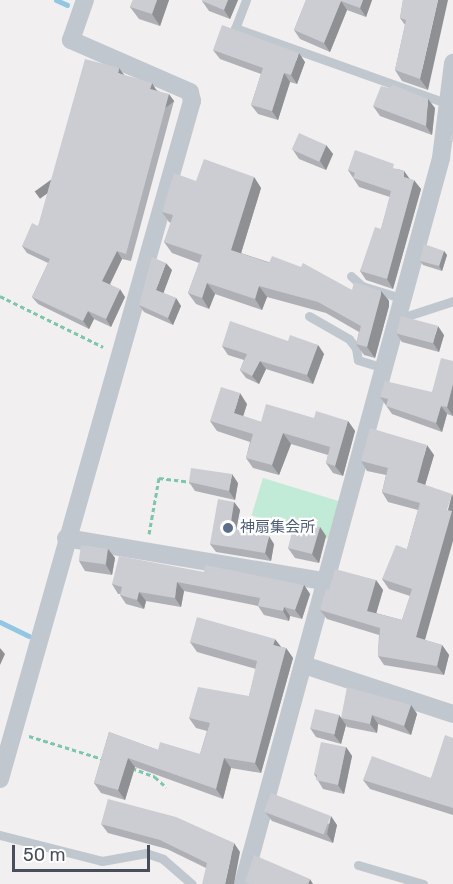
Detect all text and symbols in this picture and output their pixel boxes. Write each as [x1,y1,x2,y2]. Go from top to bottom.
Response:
place label: 神扇集会所 [240,519,315,537]
marker: 神扇集会所 [221,521,235,535]
scale bar [15,833,153,871]
text: 50 m [23,844,66,866]

